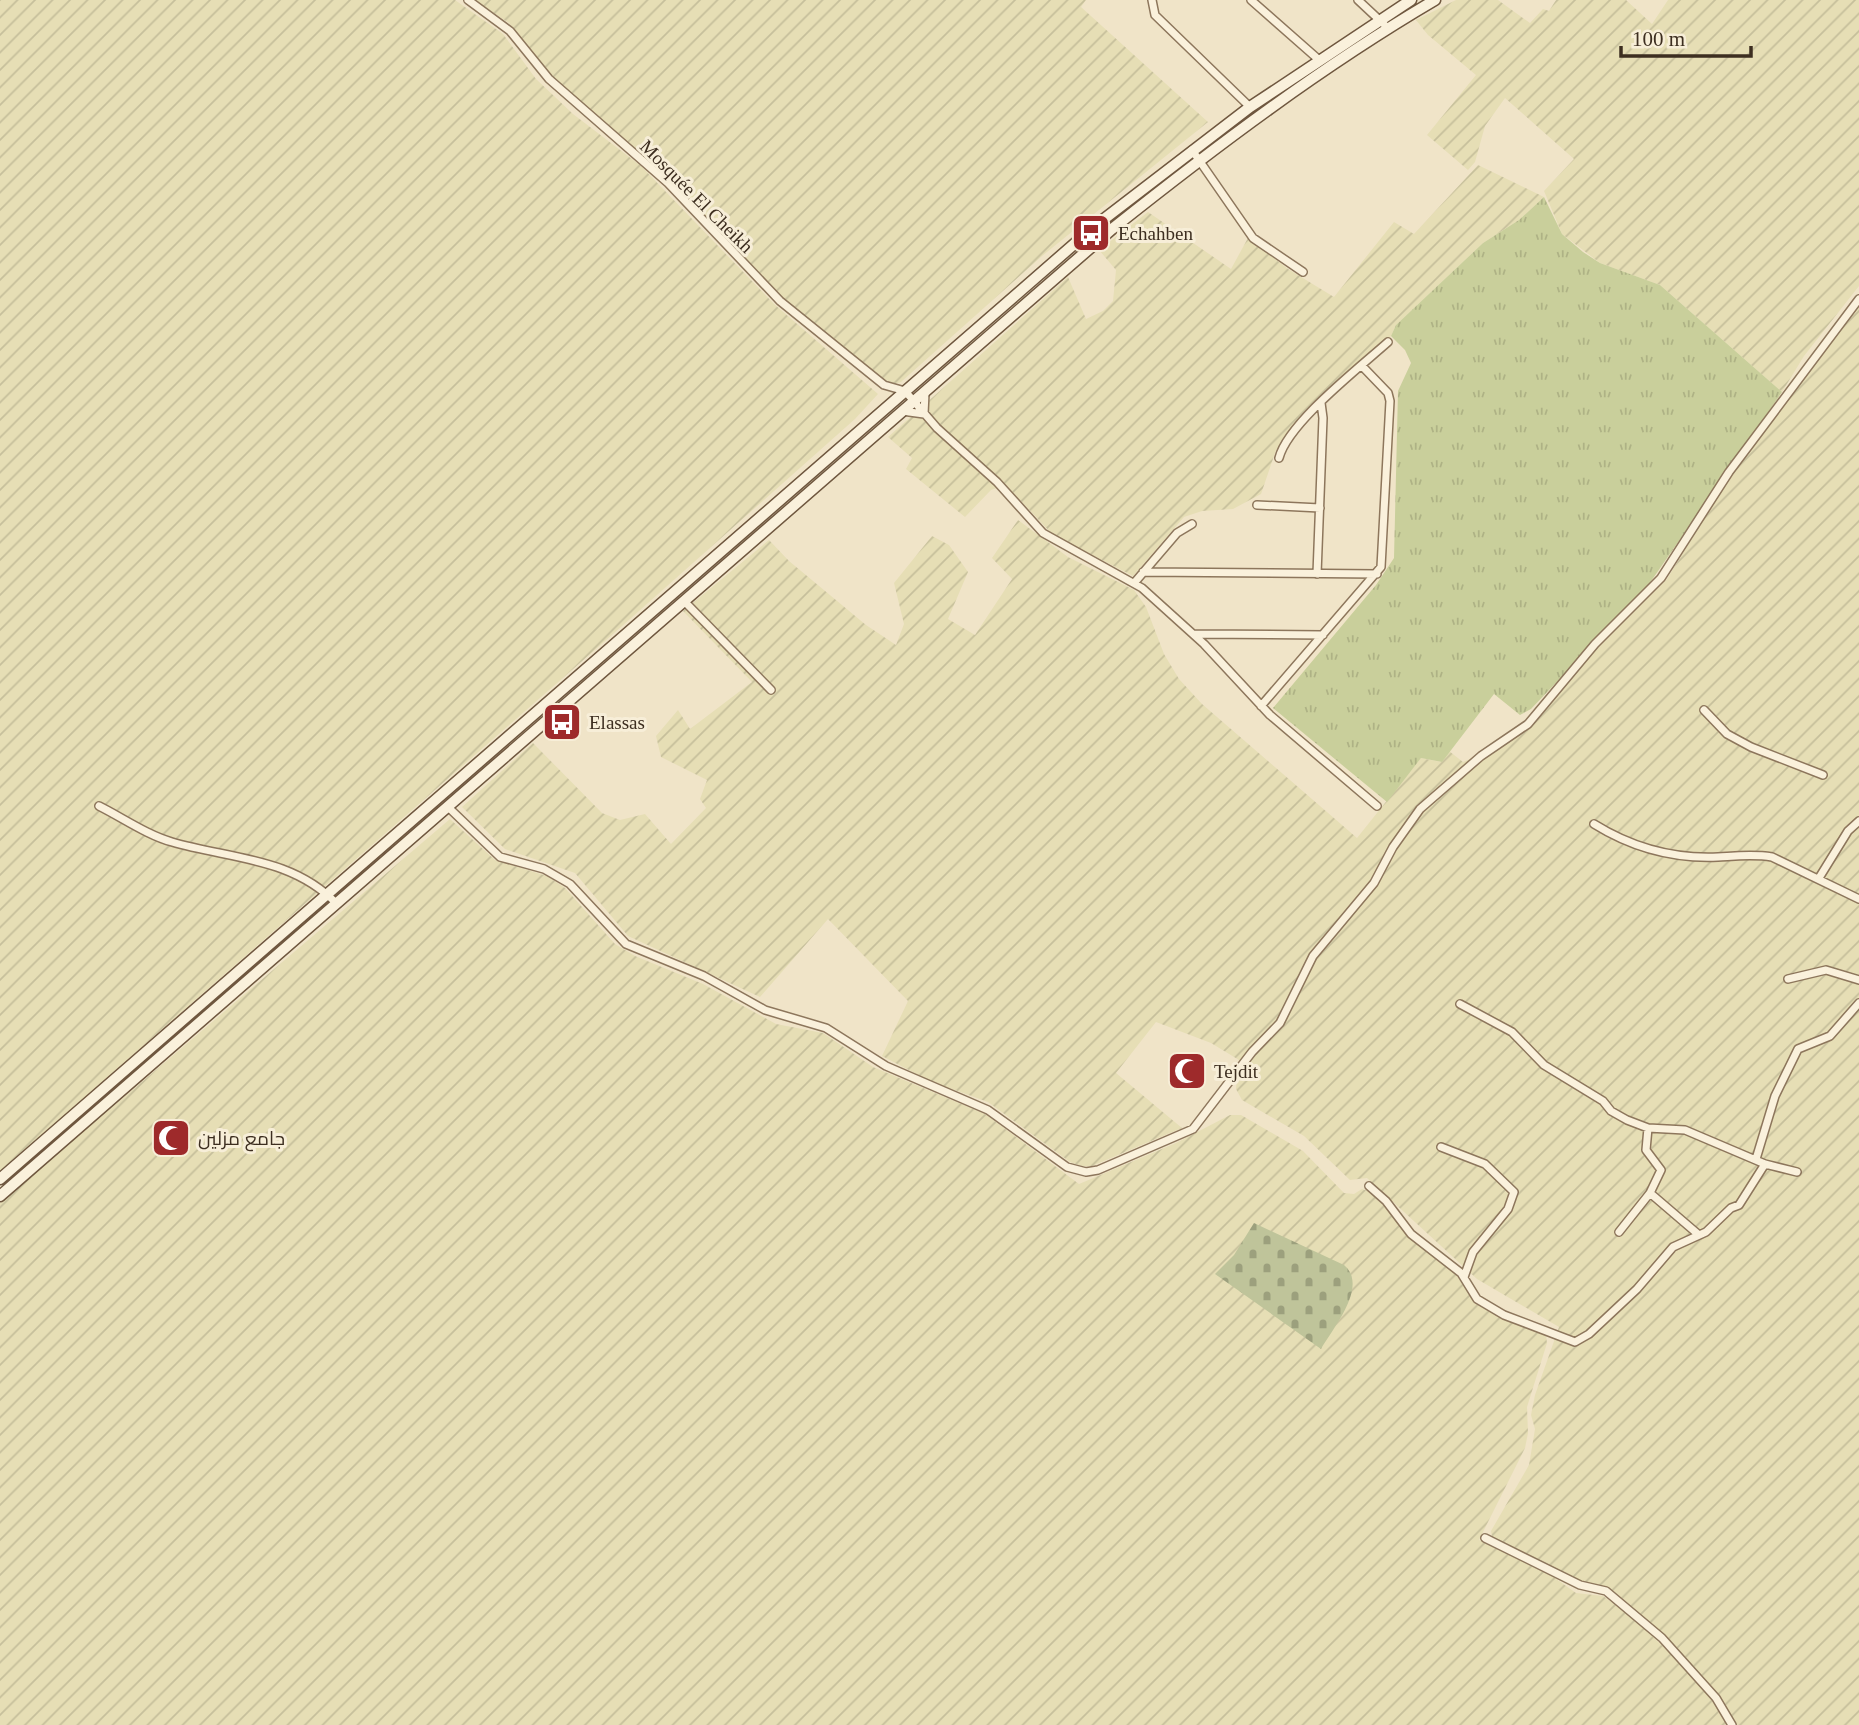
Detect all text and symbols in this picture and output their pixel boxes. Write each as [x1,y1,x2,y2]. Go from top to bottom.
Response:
scale bar [1621,14,1750,58]
text: 100 m [1632,27,1685,51]
street label: Mosquée El Cheikh [636,136,758,257]
bus stop icon: Echahben [1070,212,1112,254]
place label: Echahben [1118,223,1193,244]
bus stop icon: Elassas [541,701,583,743]
place label: Elassas [589,712,645,733]
mosque icon: Tejdit [1166,1050,1208,1092]
place label: Tejdit [1214,1061,1259,1082]
mosque icon: جامع مزلين [150,1117,192,1159]
place label: جامع مزلين [198,1128,285,1152]

